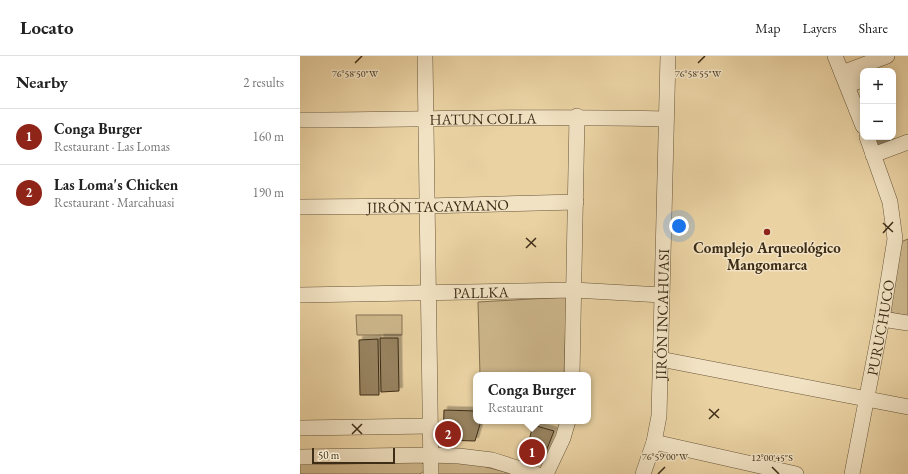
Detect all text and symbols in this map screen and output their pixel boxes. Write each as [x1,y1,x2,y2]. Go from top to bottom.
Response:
text: Locato [20,15,74,40]
text: Map [755,19,780,37]
text: Layers [802,19,837,37]
text: Share [859,19,888,37]
text: 76°58'50"W [332,67,379,80]
text: 76°58'55"W [675,67,722,80]
map controls [860,68,896,140]
button: + [860,68,896,104]
text: Nearby [16,71,68,93]
text: 2 results [243,74,284,91]
button: − [860,104,896,140]
street label: HATUN COLLA [429,108,537,128]
text: Conga Burger [54,119,142,138]
text: 1 [26,128,32,145]
text: 160 m [253,128,284,145]
text: Restaurant · Las Lomas [54,138,170,155]
text: Las Loma's Chicken [54,175,178,194]
text: 2 [26,184,32,201]
text: 190 m [253,184,284,201]
text: Restaurant · Marcahuasi [54,194,174,211]
street label: JIRÓN TACAYMANO [365,194,509,216]
your location [669,216,689,236]
marker: Complejo Arqueológico Mangomarca [762,227,772,237]
place label: Complejo Arqueológico Mangomarca [693,238,841,274]
street label: JIRÓN INCAHUASI [650,249,673,382]
street label: PURUCHUCO [862,278,898,377]
street label: PALLKA [453,282,509,302]
popup [473,372,591,424]
text: Conga Burger [488,380,576,399]
text: Restaurant [488,399,543,416]
pin: 2 [435,419,461,449]
pin: 1 [519,437,545,467]
scale bar [312,446,395,465]
text: 50 m [318,448,339,462]
text: 76°59'00"W [642,450,689,463]
text: 12°00'45"S [751,451,793,464]

